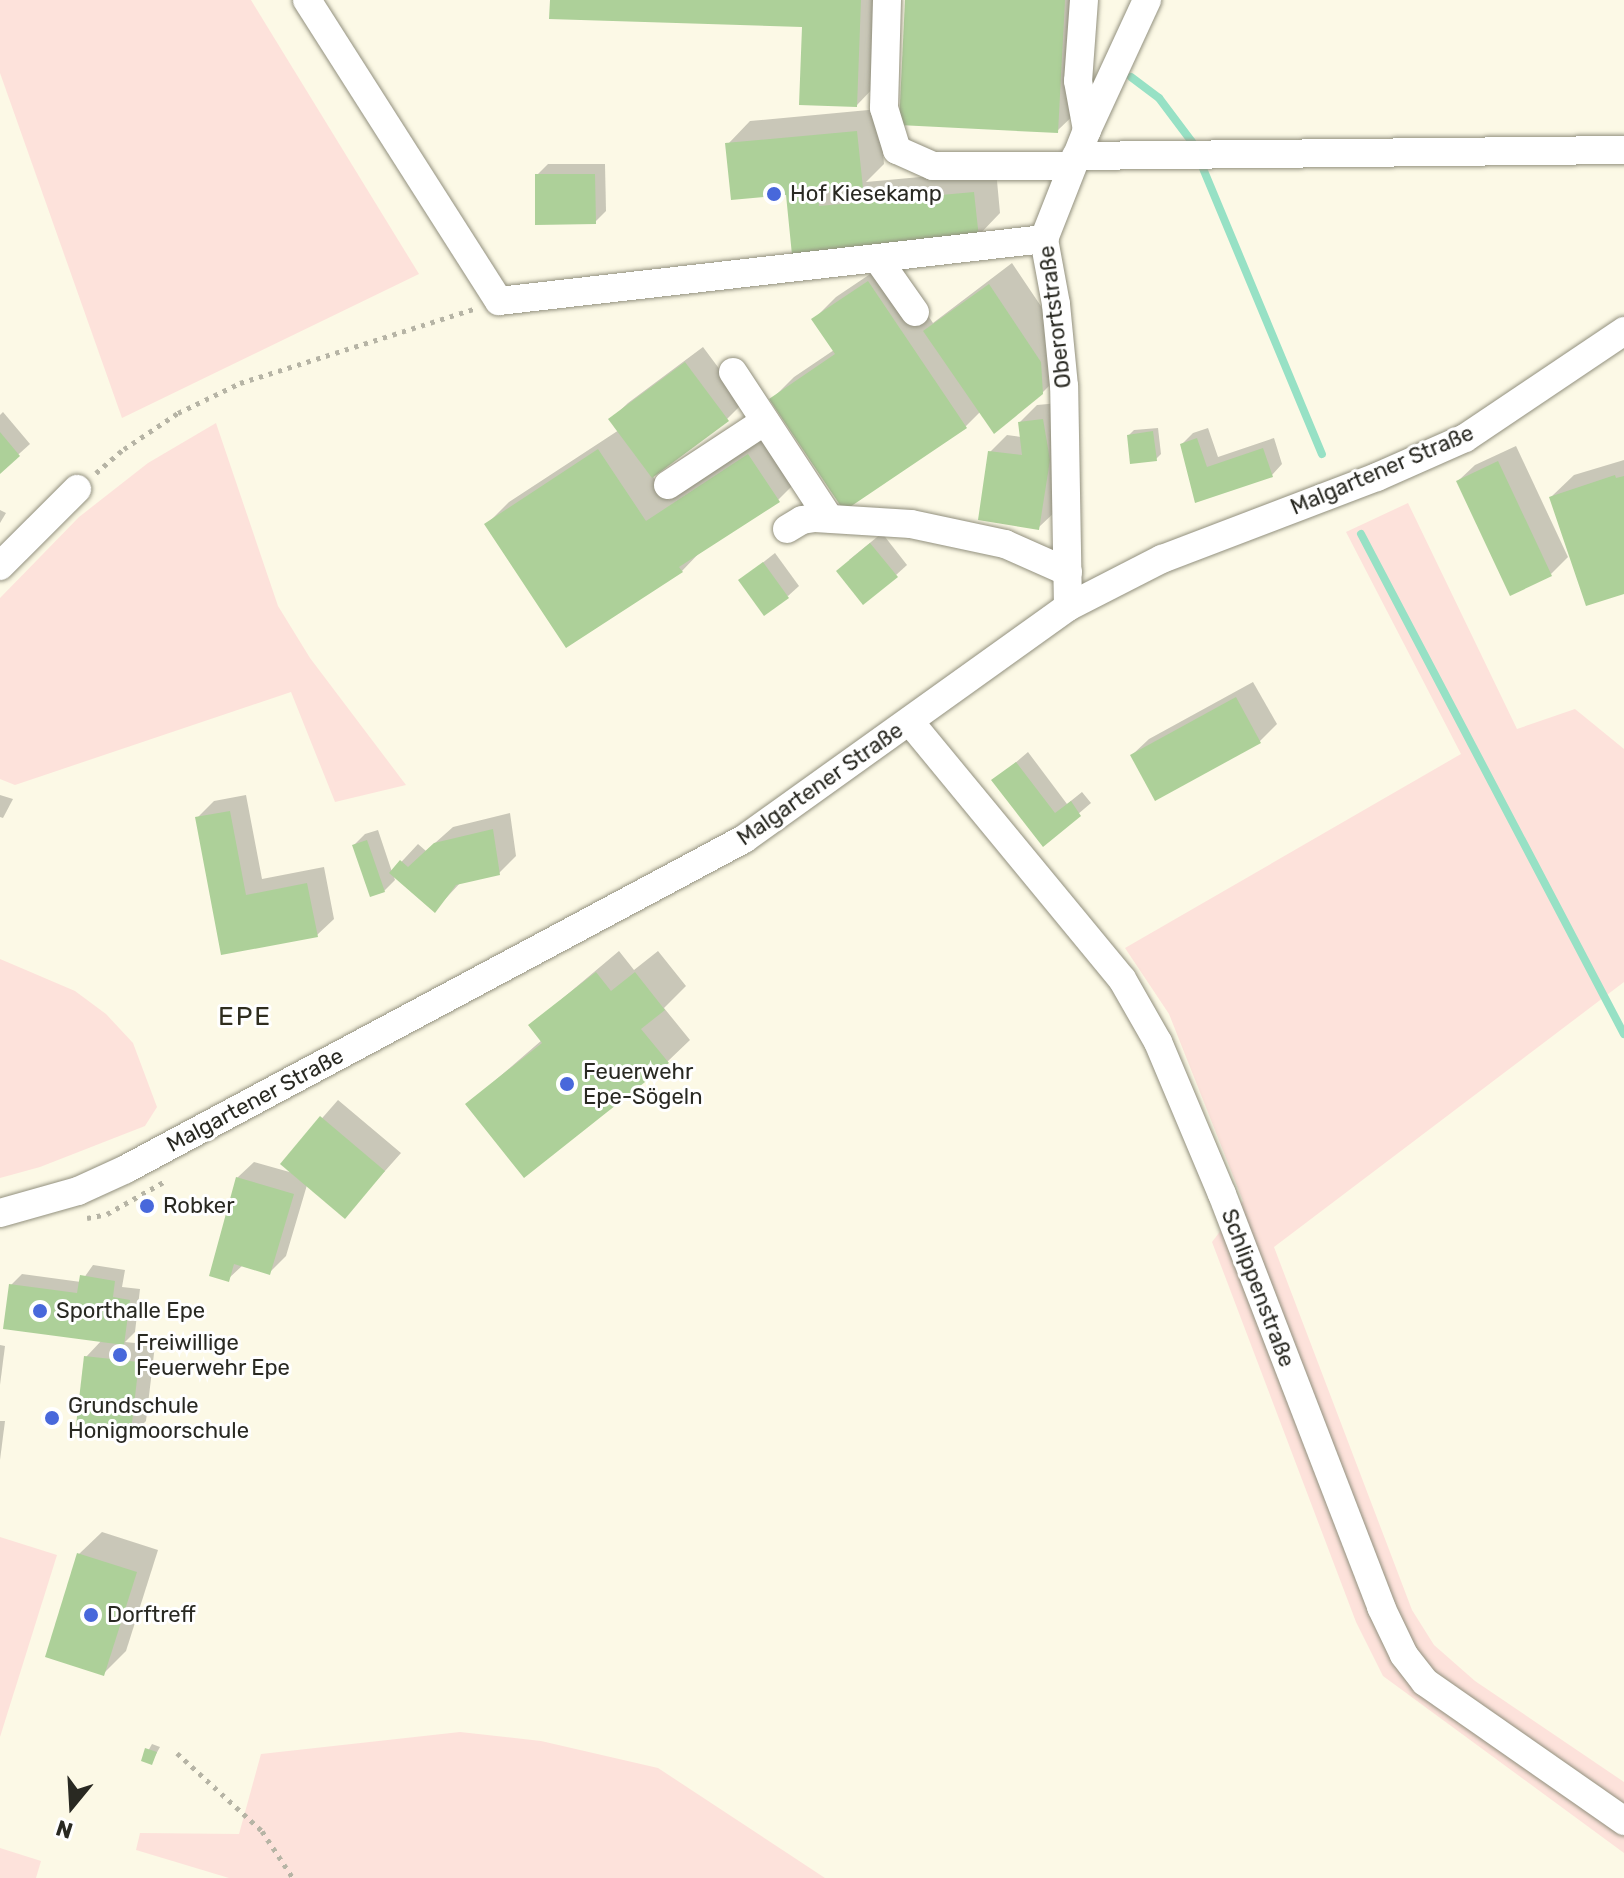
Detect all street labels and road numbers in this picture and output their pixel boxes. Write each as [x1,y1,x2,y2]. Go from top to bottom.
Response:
street label: Oberortstraße [1033,244,1077,390]
street label: Malgartener Straße [1286,419,1478,521]
street label: Malgartener Straße [732,717,908,851]
street label: Malgartener Straße [162,1042,348,1158]
street label: Schlippenstraße [1216,1205,1300,1371]

